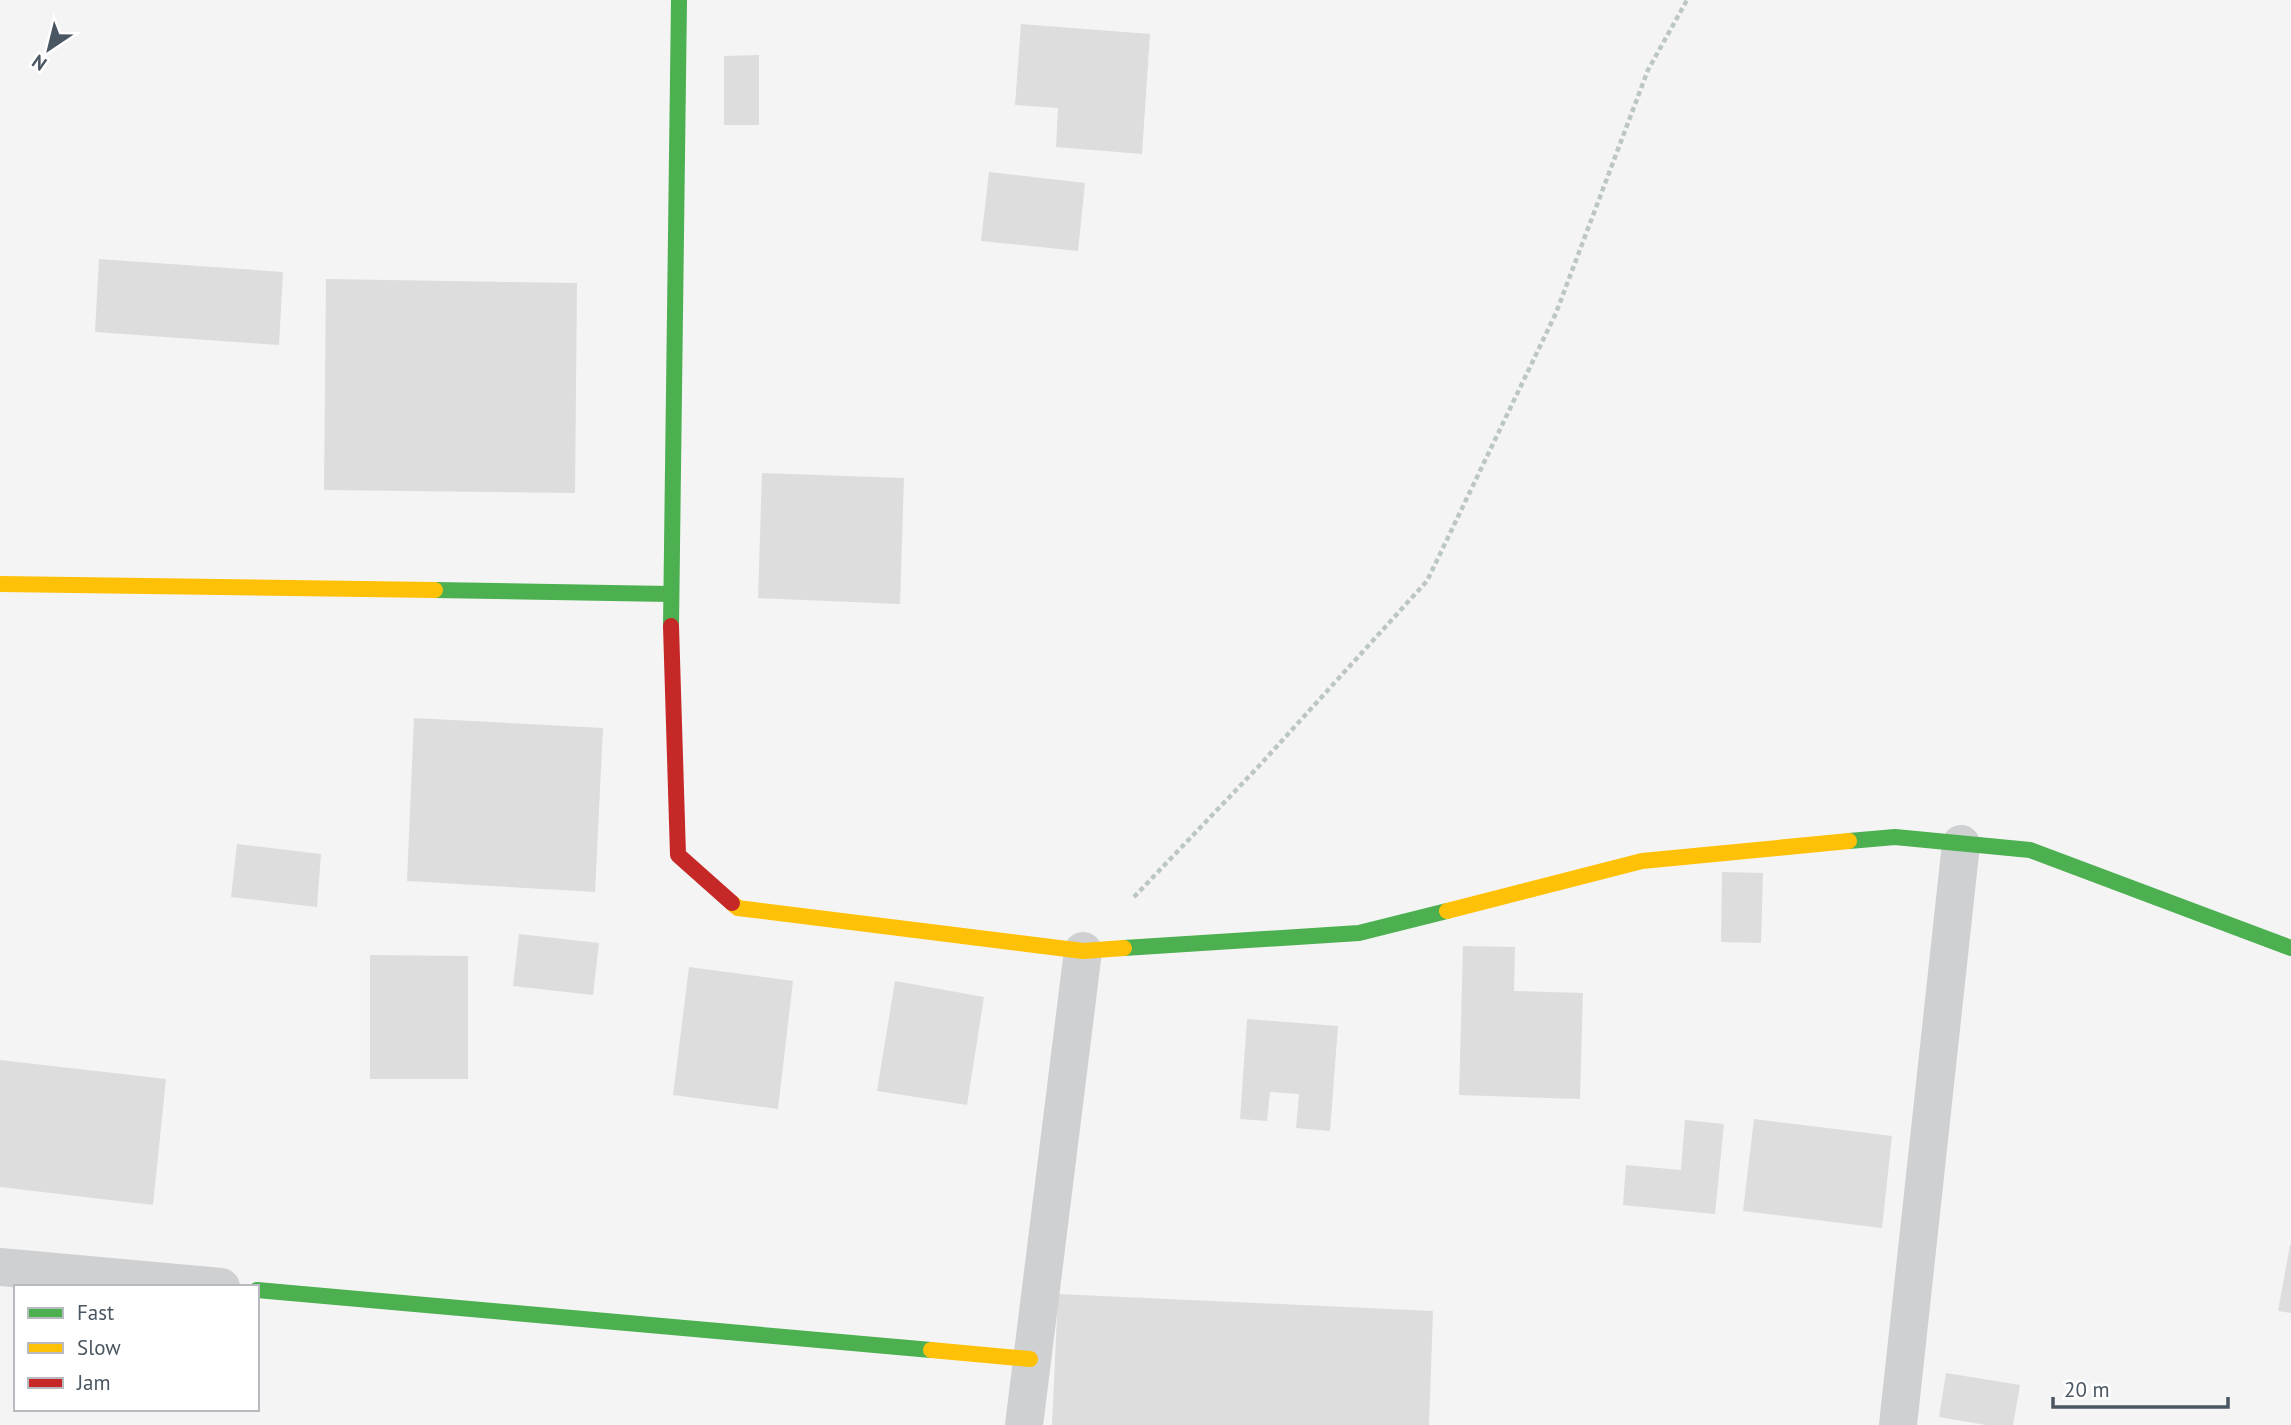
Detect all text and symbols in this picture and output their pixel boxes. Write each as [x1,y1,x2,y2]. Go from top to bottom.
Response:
north arrow [14,14,84,84]
text: N [27,50,51,76]
legend [14,1285,259,1411]
text: Fast [77,1299,114,1326]
text: Slow [77,1334,121,1361]
scale bar [2053,1366,2228,1410]
text: Jam [76,1369,111,1396]
text: 20 m [2064,1376,2110,1403]

